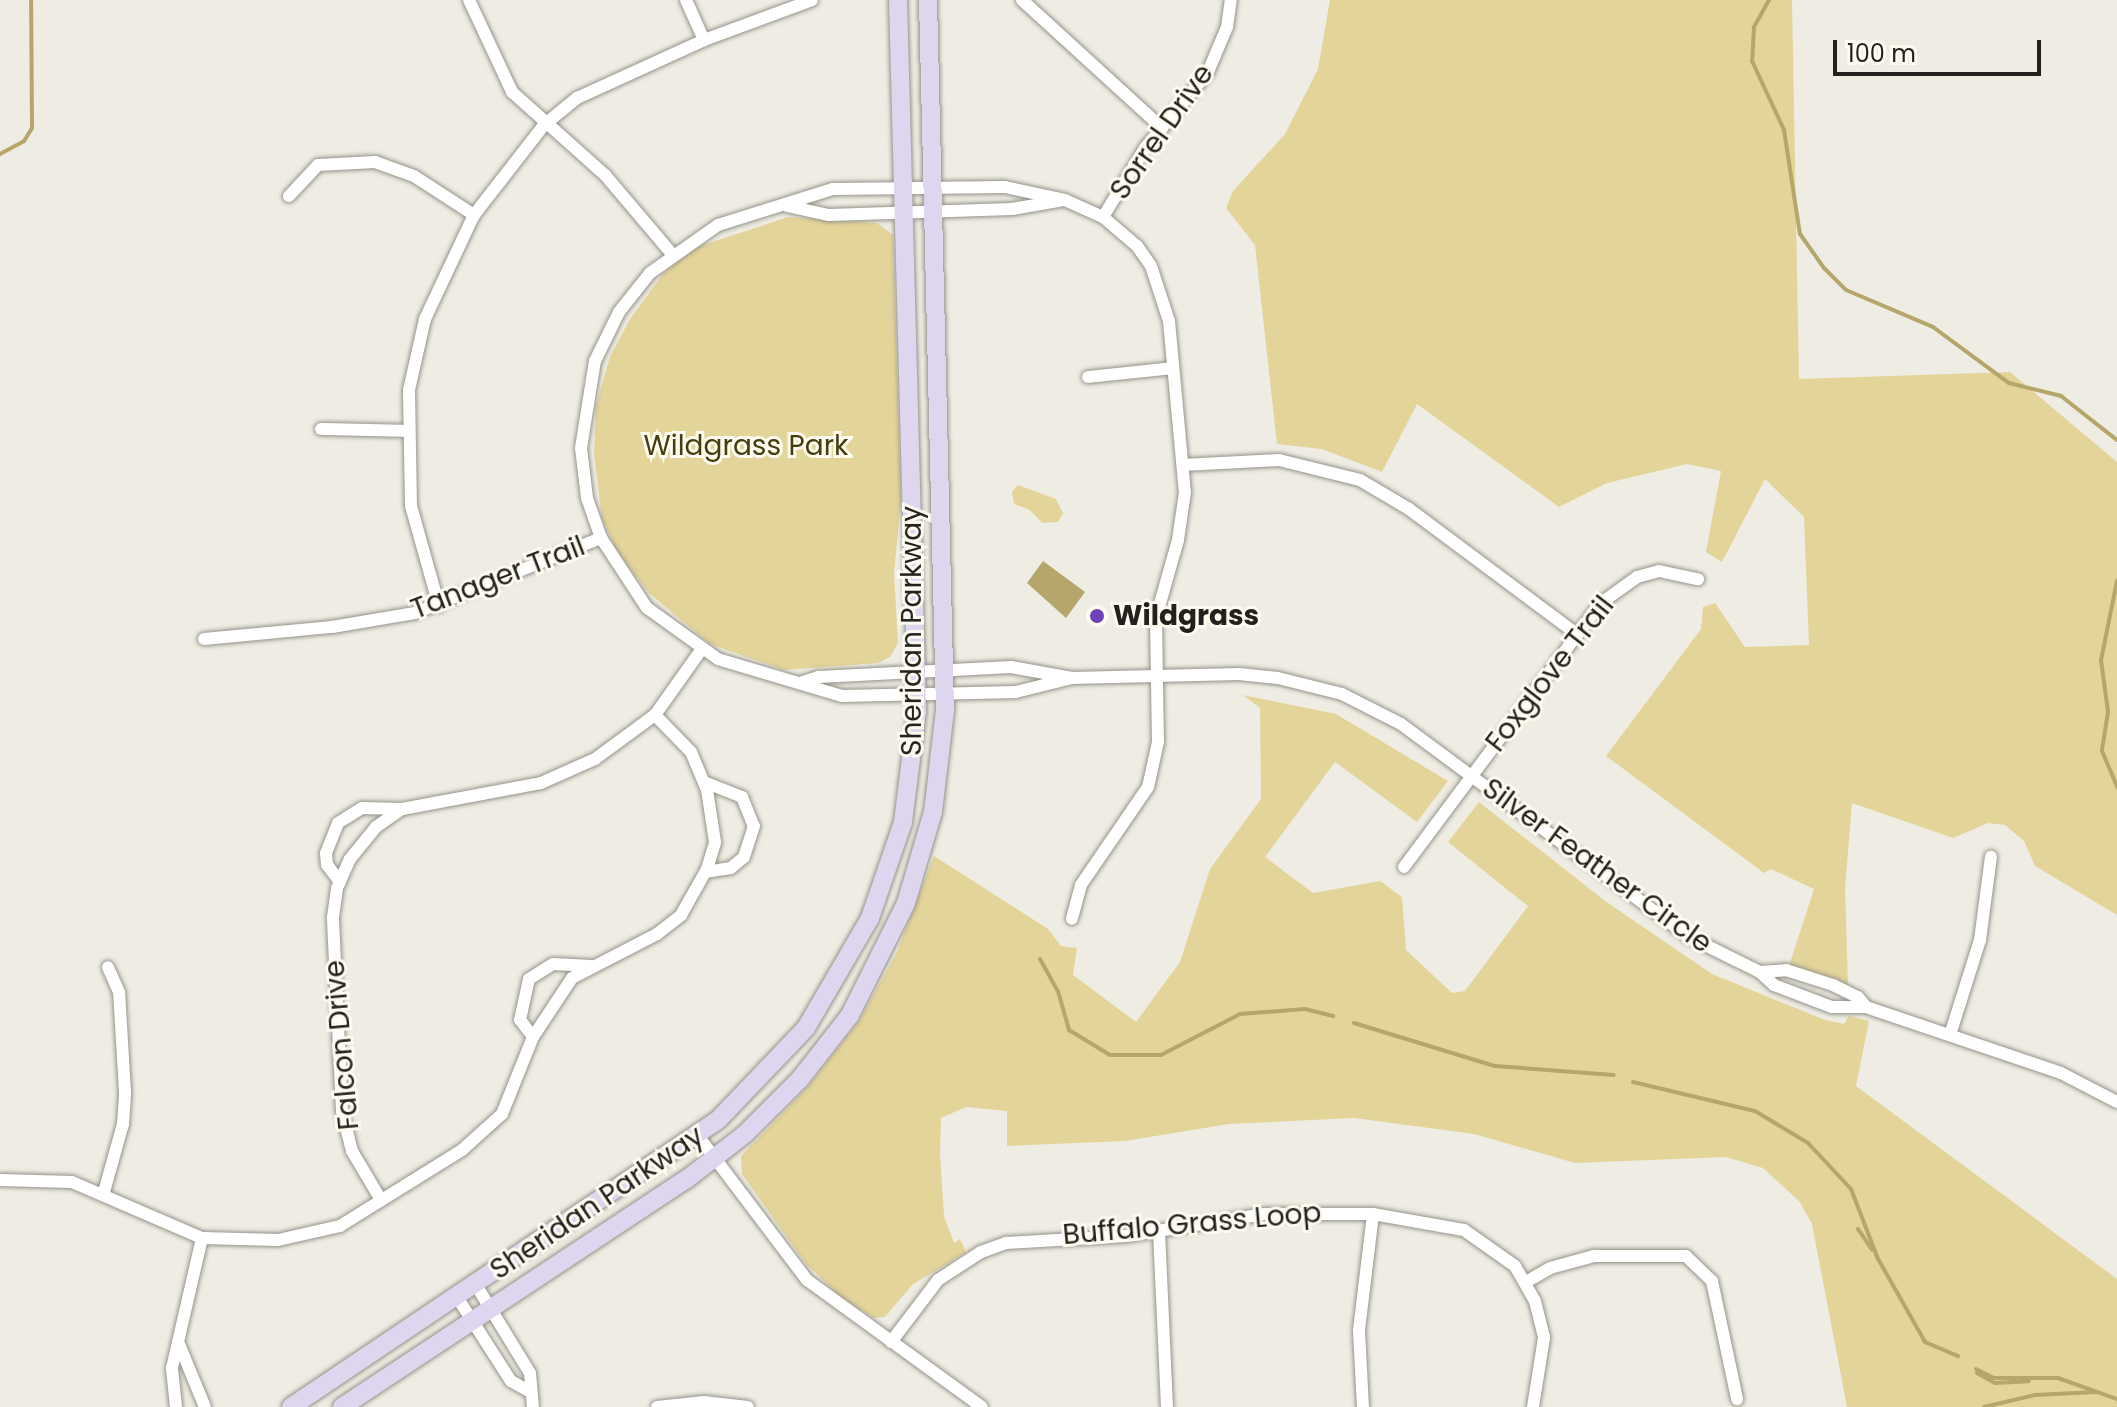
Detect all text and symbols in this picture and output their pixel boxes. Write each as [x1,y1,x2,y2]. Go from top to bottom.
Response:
scale bar [1837,24,2045,74]
text: 100 m [1847,37,1916,70]
street label: Sorrel Drive [1103,58,1221,206]
park label: Wildgrass Park [643,429,849,463]
street label: Sheridan Parkway [895,506,929,756]
street label: Tanager Trail [406,529,590,627]
street label: Foxglove Trail [1479,590,1621,758]
place label: Wildgrass [1113,599,1259,633]
marker: Wildgrass [1088,607,1106,625]
street label: Silver Feather Circle [1476,772,1718,960]
street label: Falcon Drive [318,959,366,1131]
street label: Sheridan Parkway [484,1119,710,1287]
street label: Buffalo Grass Loop [1061,1196,1323,1252]

